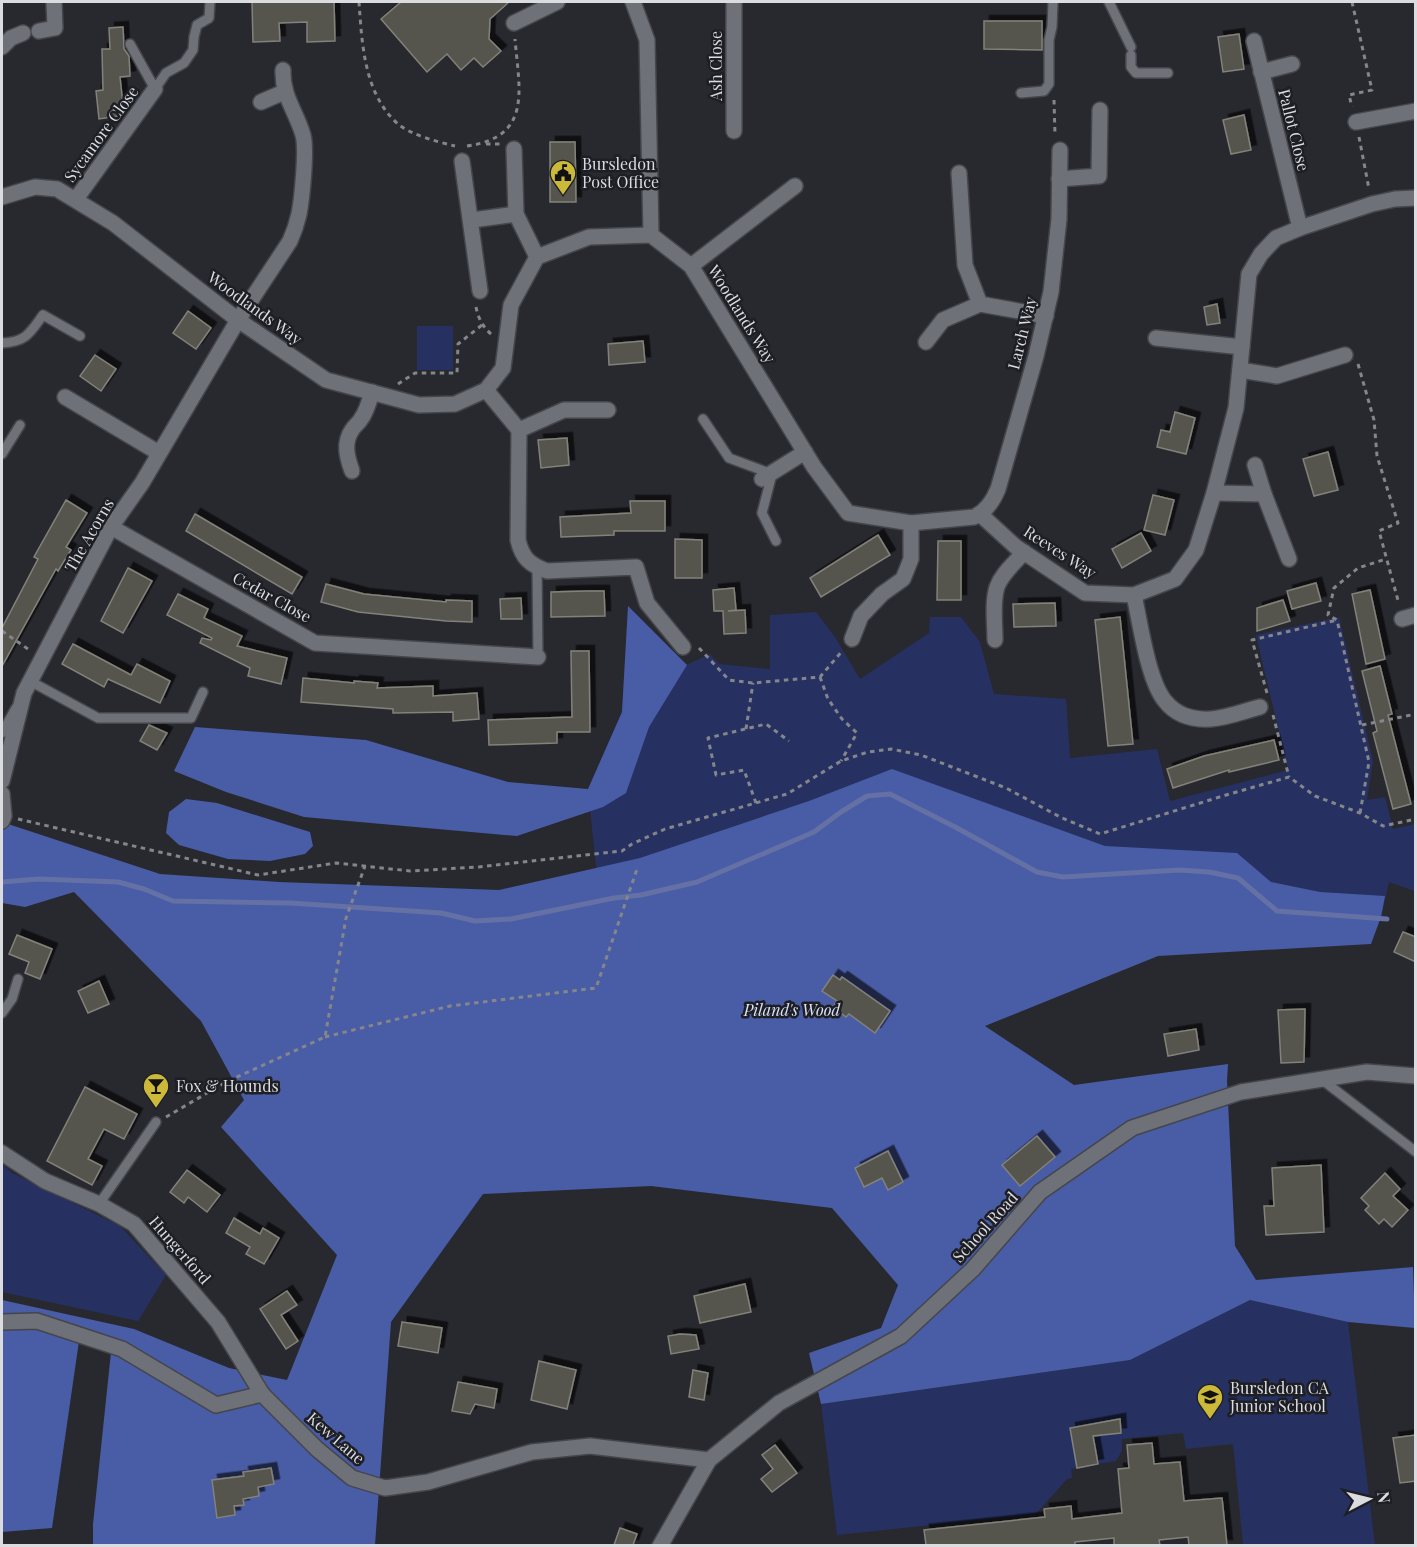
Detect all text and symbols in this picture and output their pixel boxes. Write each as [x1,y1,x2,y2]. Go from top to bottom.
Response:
street label: Ash Close [705,31,726,102]
street label: Sycamore Close [59,82,142,186]
street label: Pallot Close [1274,87,1315,173]
place label: Bursledon Post Office [582,153,659,192]
public building icon: Bursledon Post Office [548,158,578,196]
street label: Woodlands Way [703,260,781,367]
street label: Woodlands Way [203,266,307,349]
street label: Larch Way [1002,294,1041,372]
street label: The Acorns [59,494,118,575]
street label: Reeves Way [1020,520,1101,583]
street label: Cedar Close [229,566,315,627]
park label: Piland's Wood [743,999,842,1020]
bar icon: Fox & Hounds [141,1071,171,1109]
place label: Fox & Hounds [176,1075,279,1096]
street label: School Road [947,1187,1022,1266]
street label: Hungerford [145,1211,216,1288]
place label: Bursledon CA Junior School [1229,1377,1330,1416]
school or university icon: Bursledon CA Junior School [1195,1382,1225,1420]
street label: Kew Lane [303,1407,369,1468]
north arrow [1339,1469,1399,1529]
text: N [1373,1490,1396,1505]

